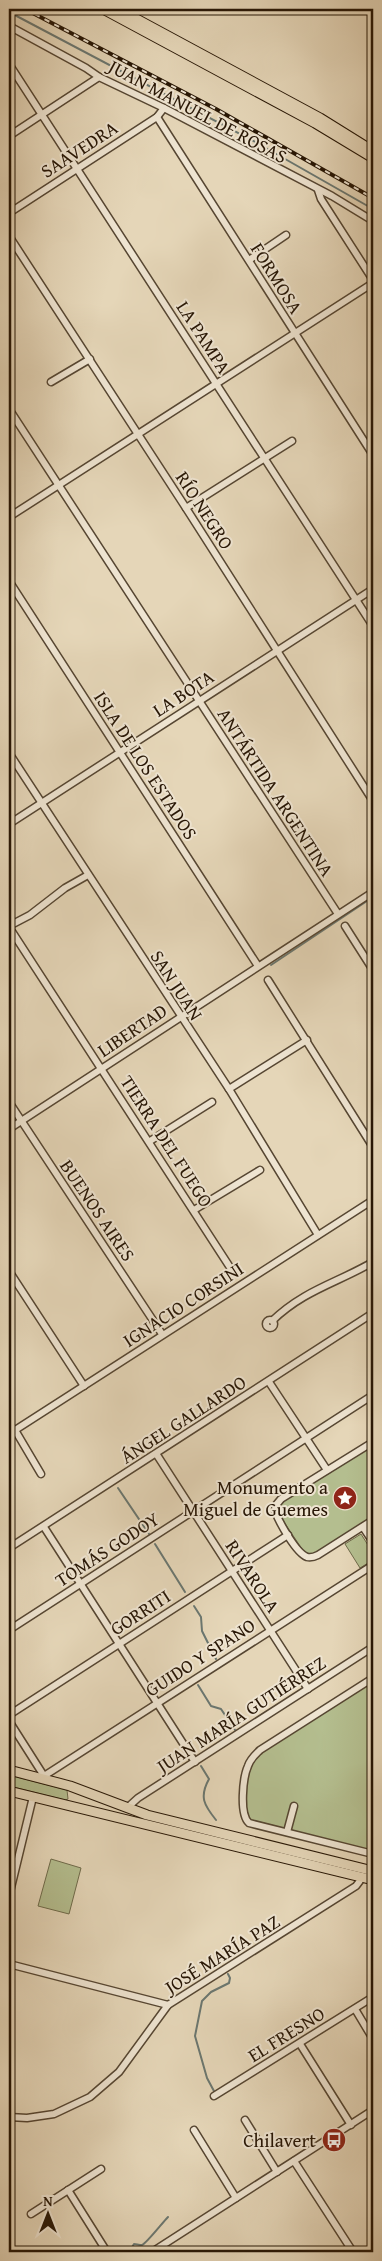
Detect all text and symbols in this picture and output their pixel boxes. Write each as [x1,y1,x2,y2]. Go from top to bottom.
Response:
street label: JUAN MANUEL DE ROSAS [102,51,292,170]
street label: SAAVEDRA [35,113,123,184]
street label: FORMOSA [244,237,310,320]
street label: LA PAMPA [170,295,238,379]
street label: RÍO NEGRO [169,465,241,555]
street label: LA BOTA [147,662,220,723]
street label: ISLA DE LOS ESTADOS [87,685,205,845]
street label: ANTÁRTIDA ARGENTINA [211,702,341,882]
street label: SAN JUAN [144,944,210,1026]
street label: LIBERTAD [92,996,172,1064]
street label: TIERRA DEL FUEGO [114,1069,220,1213]
street label: BUENOS AIRES [54,1153,142,1267]
street label: IGNACIO CORSINI [117,1254,249,1354]
street label: ÁNGEL GALLARDO [115,1368,251,1470]
place label: Monumento a Miguel de Guemes [183,1473,328,1523]
place icon: Monumento a Miguel de Guemes [332,1485,358,1511]
street label: TOMÁS GODOY [49,1504,165,1593]
street label: RIVAROLA [219,1534,287,1618]
street label: GORRITI [104,1582,176,1642]
street label: GUIDO Y SPANO [139,1611,261,1703]
street label: JUAN MARÍA GUTIÉRREZ [149,1649,331,1780]
street label: JOSÉ MARÍA PAZ [157,1907,285,2002]
street label: EL FRESNO [242,1999,330,2069]
place label: Chilavert [243,2126,316,2154]
bus stop icon: Chilavert [321,2127,347,2153]
north arrow [22,2188,72,2238]
text: N [43,2191,53,2211]

